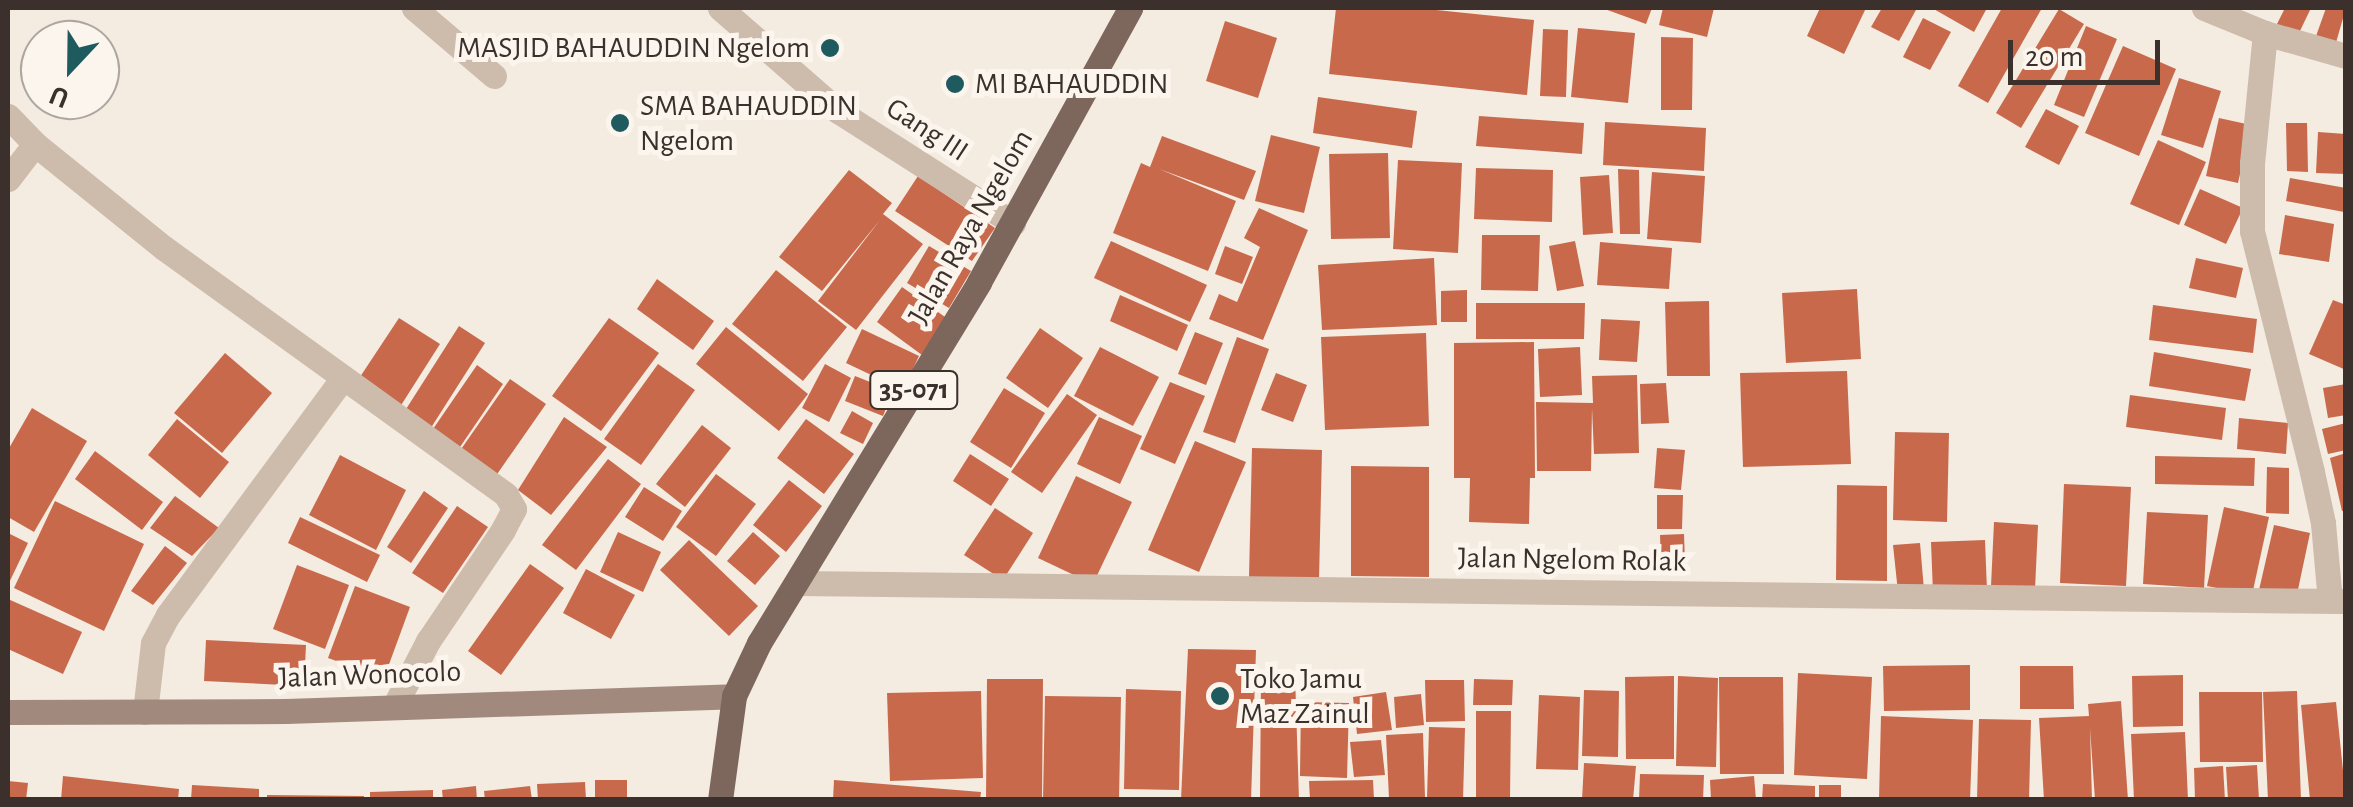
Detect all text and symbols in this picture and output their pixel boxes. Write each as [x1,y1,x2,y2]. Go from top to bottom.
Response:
north arrow [20,20,120,120]
scale bar [2013,20,2166,82]
place label: MASJID BAHAUDDIN Ngelom [457,30,810,66]
marker: MASJID BAHAUDDIN Ngelom [819,37,841,59]
text: 20 m [2025,42,2083,72]
place label: MI BAHAUDDIN [975,66,1169,102]
marker: MI BAHAUDDIN [944,73,966,95]
text: U [46,80,73,112]
place label: SMA BAHAUDDIN Ngelom [640,88,857,158]
street label: Gang III [879,90,975,170]
marker: SMA BAHAUDDIN Ngelom [609,112,631,134]
street label: Jalan Raya Ngelom [901,123,1041,331]
road number: 35-071 [869,367,959,413]
street label: Jalan Ngelom Rolak [1458,540,1686,580]
street label: Jalan Wonocolo [278,654,462,696]
place label: Toko Jamu Maz Zainul [1240,661,1370,732]
marker: Toko Jamu Maz Zainul [1209,685,1231,707]

